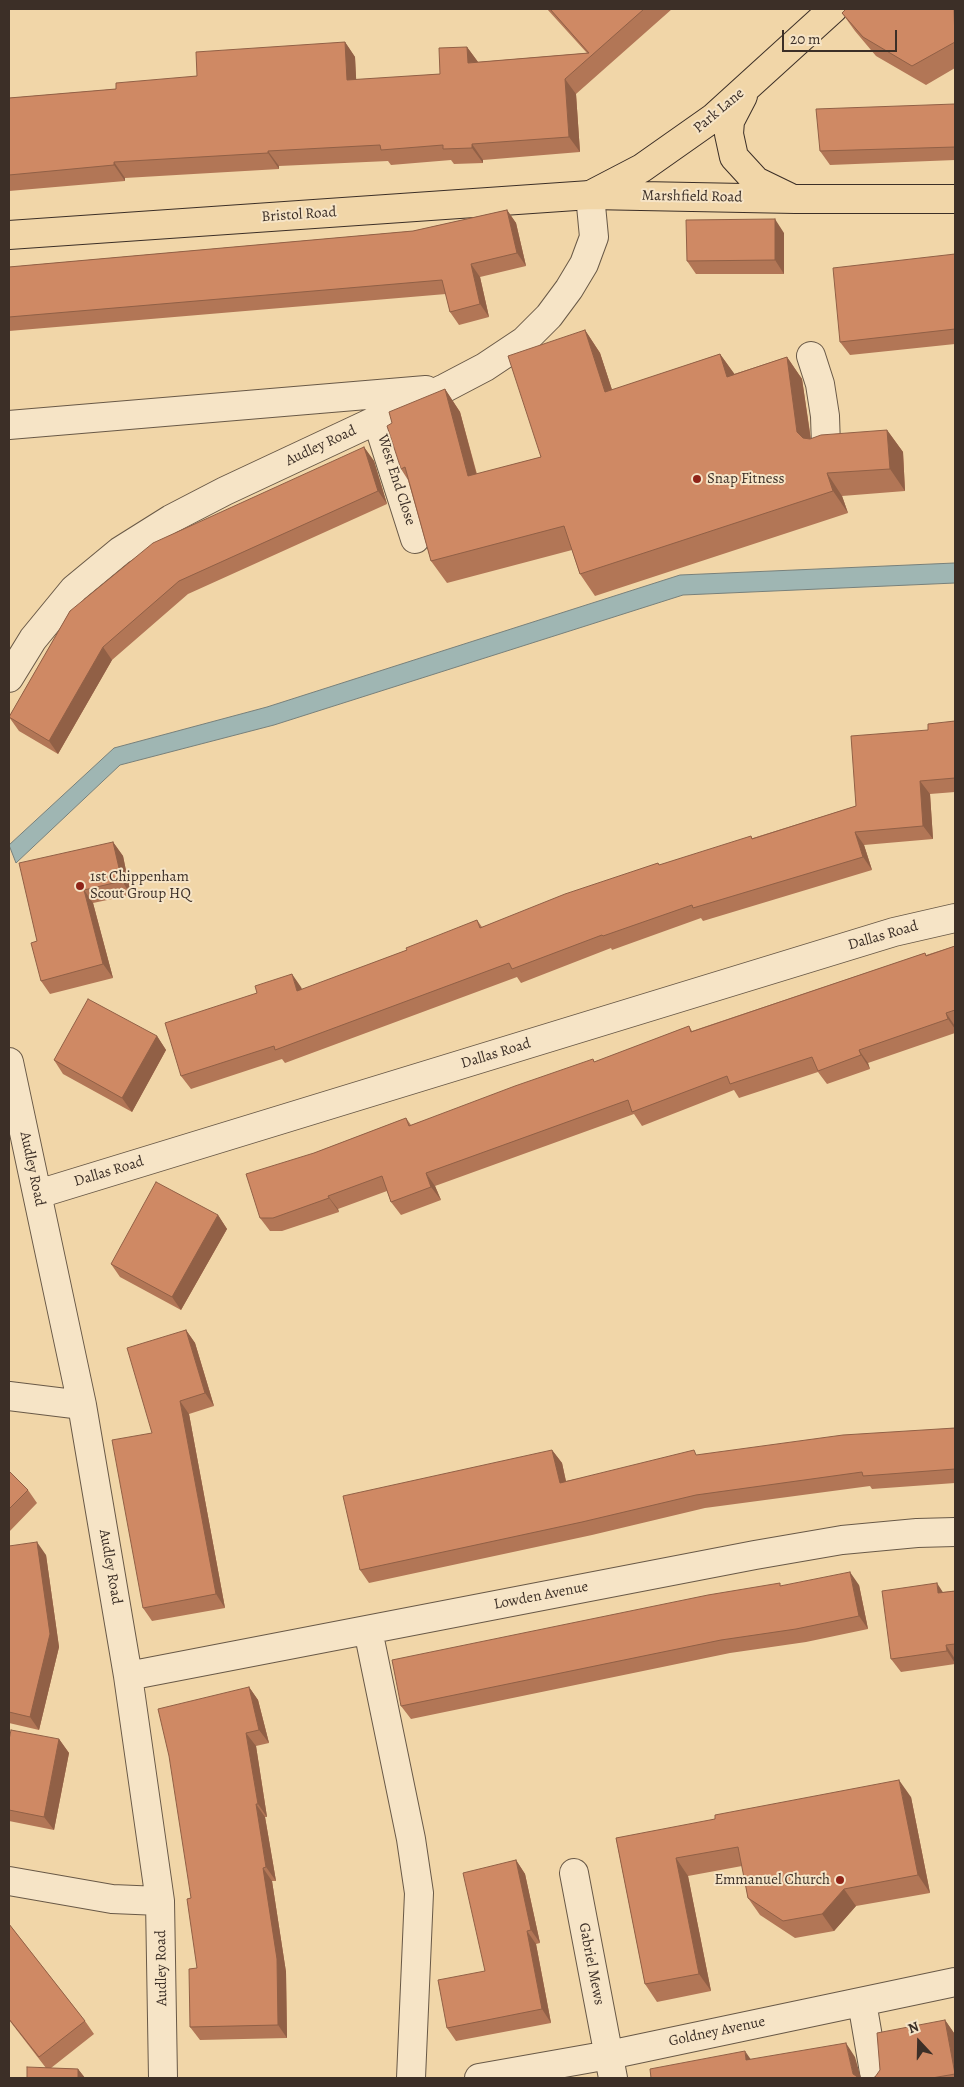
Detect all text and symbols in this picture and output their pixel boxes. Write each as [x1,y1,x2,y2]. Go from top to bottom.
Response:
scale bar [784,20,899,52]
text: 20 m [790,29,821,49]
street label: Park Lane [690,85,748,137]
street label: Marshfield Road [641,187,743,207]
street label: Bristol Road [261,203,337,227]
street label: Audley Road [283,422,359,470]
street label: West End Close [373,432,419,528]
place label: Snap Fitness [707,470,784,488]
marker: Snap Fitness [691,473,703,485]
place label: 1st Chippenham Scout Group HQ [90,868,191,903]
marker: 1st Chippenham Scout Group HQ [74,880,86,892]
street label: Dallas Road [846,917,920,955]
street label: Dallas Road [459,1035,533,1073]
street label: Audley Road [15,1130,49,1208]
street label: Dallas Road [72,1153,146,1191]
street label: Audley Road [95,1528,125,1606]
street label: Lowden Avenue [492,1578,590,1614]
place label: Emmanuel Church [714,1871,830,1889]
marker: Emmanuel Church [834,1874,846,1886]
street label: Gabriel Mews [574,1921,608,2007]
street label: Audley Road [152,1930,172,2006]
street label: Goldney Avenue [667,2013,767,2051]
north arrow [894,2017,944,2067]
text: N [905,2017,922,2038]

